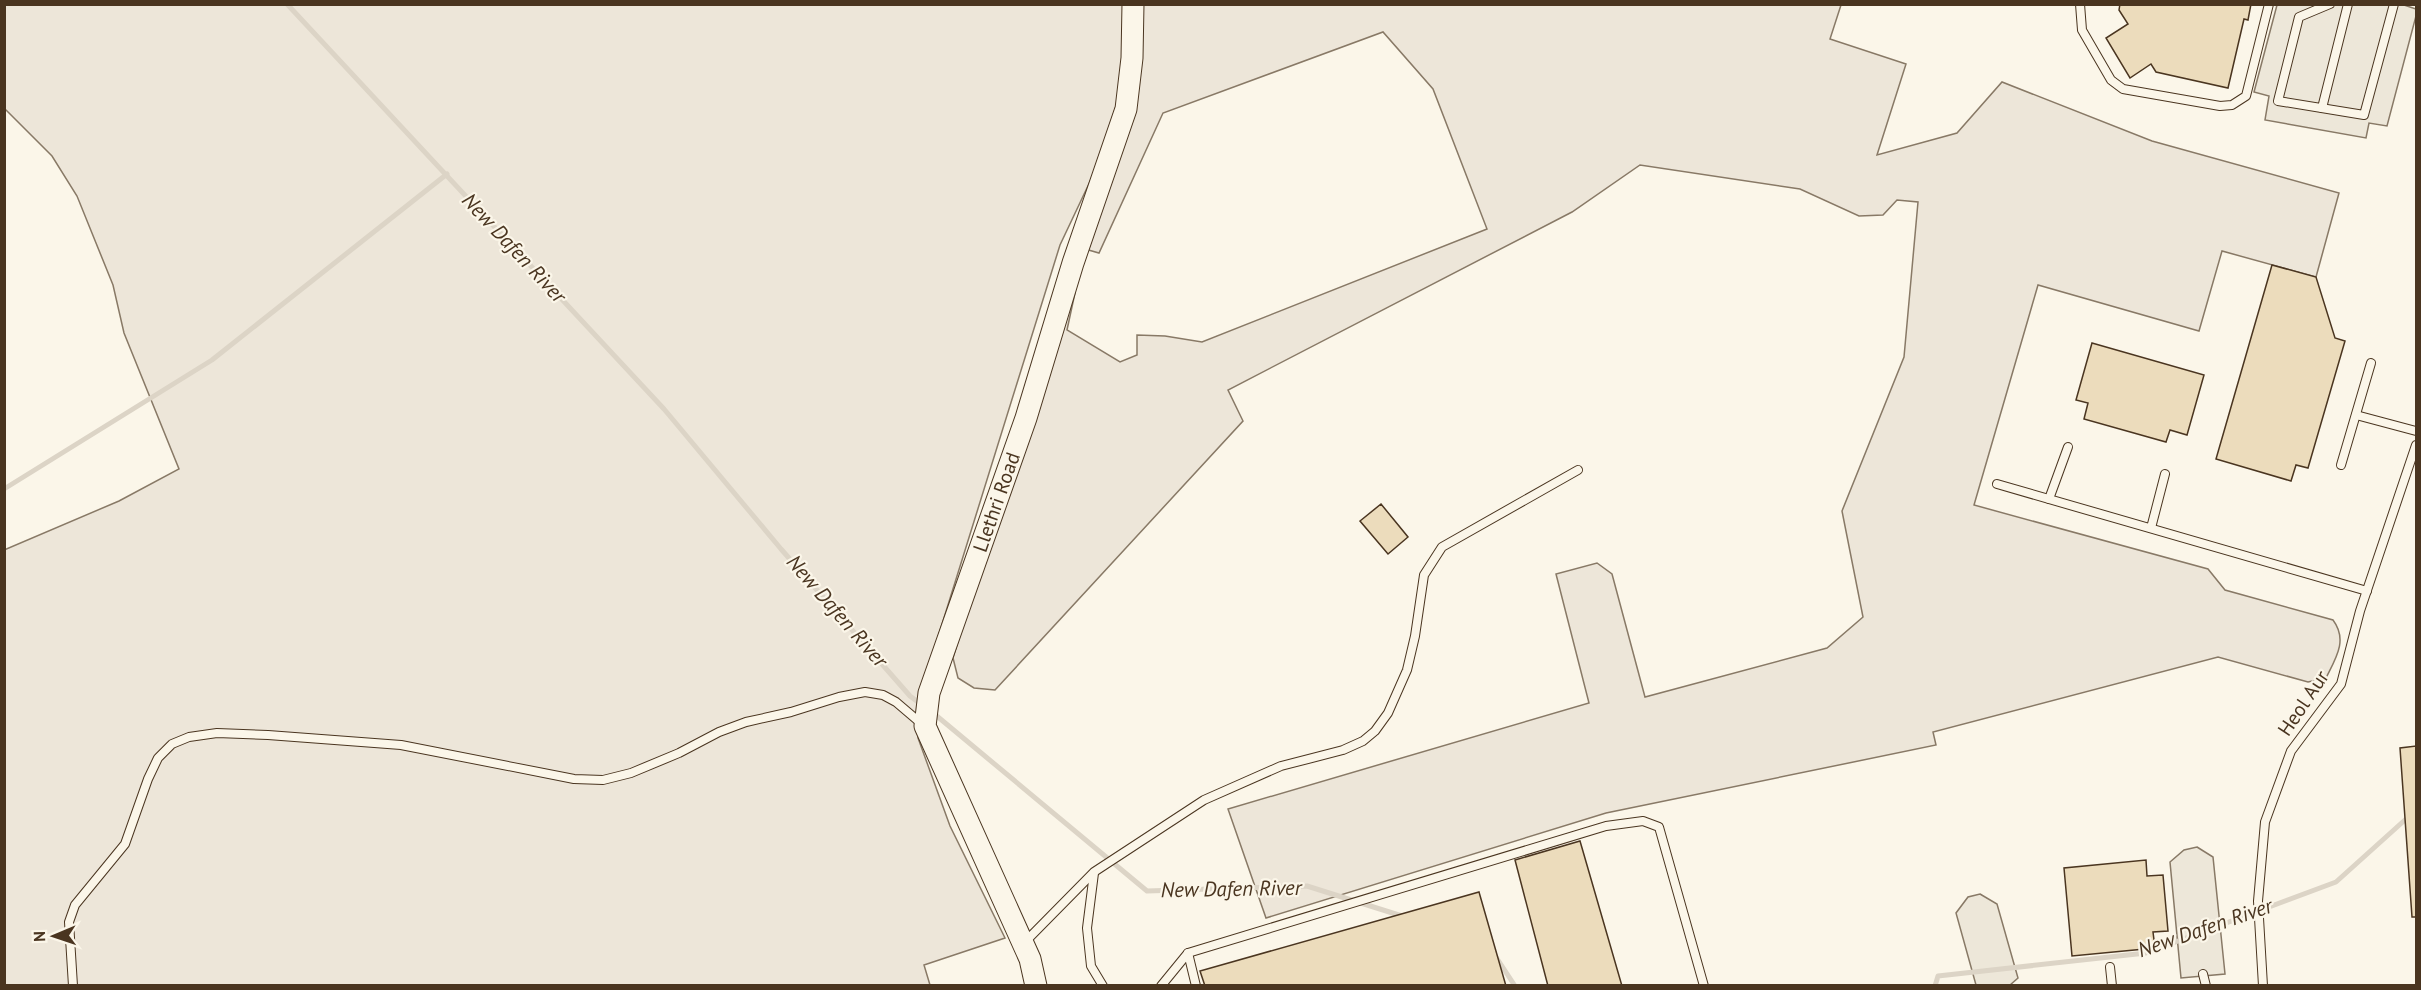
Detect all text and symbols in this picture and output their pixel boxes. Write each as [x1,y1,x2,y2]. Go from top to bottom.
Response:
water label: New Dafen River [456,187,574,310]
street label: Llethri Road [967,449,1026,555]
water label: New Dafen River [781,549,895,674]
street label: Heol Aur [2272,665,2335,741]
water label: New Dafen River [1160,874,1304,903]
water label: New Dafen River [2134,891,2278,963]
north arrow [24,906,84,966]
text: N [29,931,49,942]

